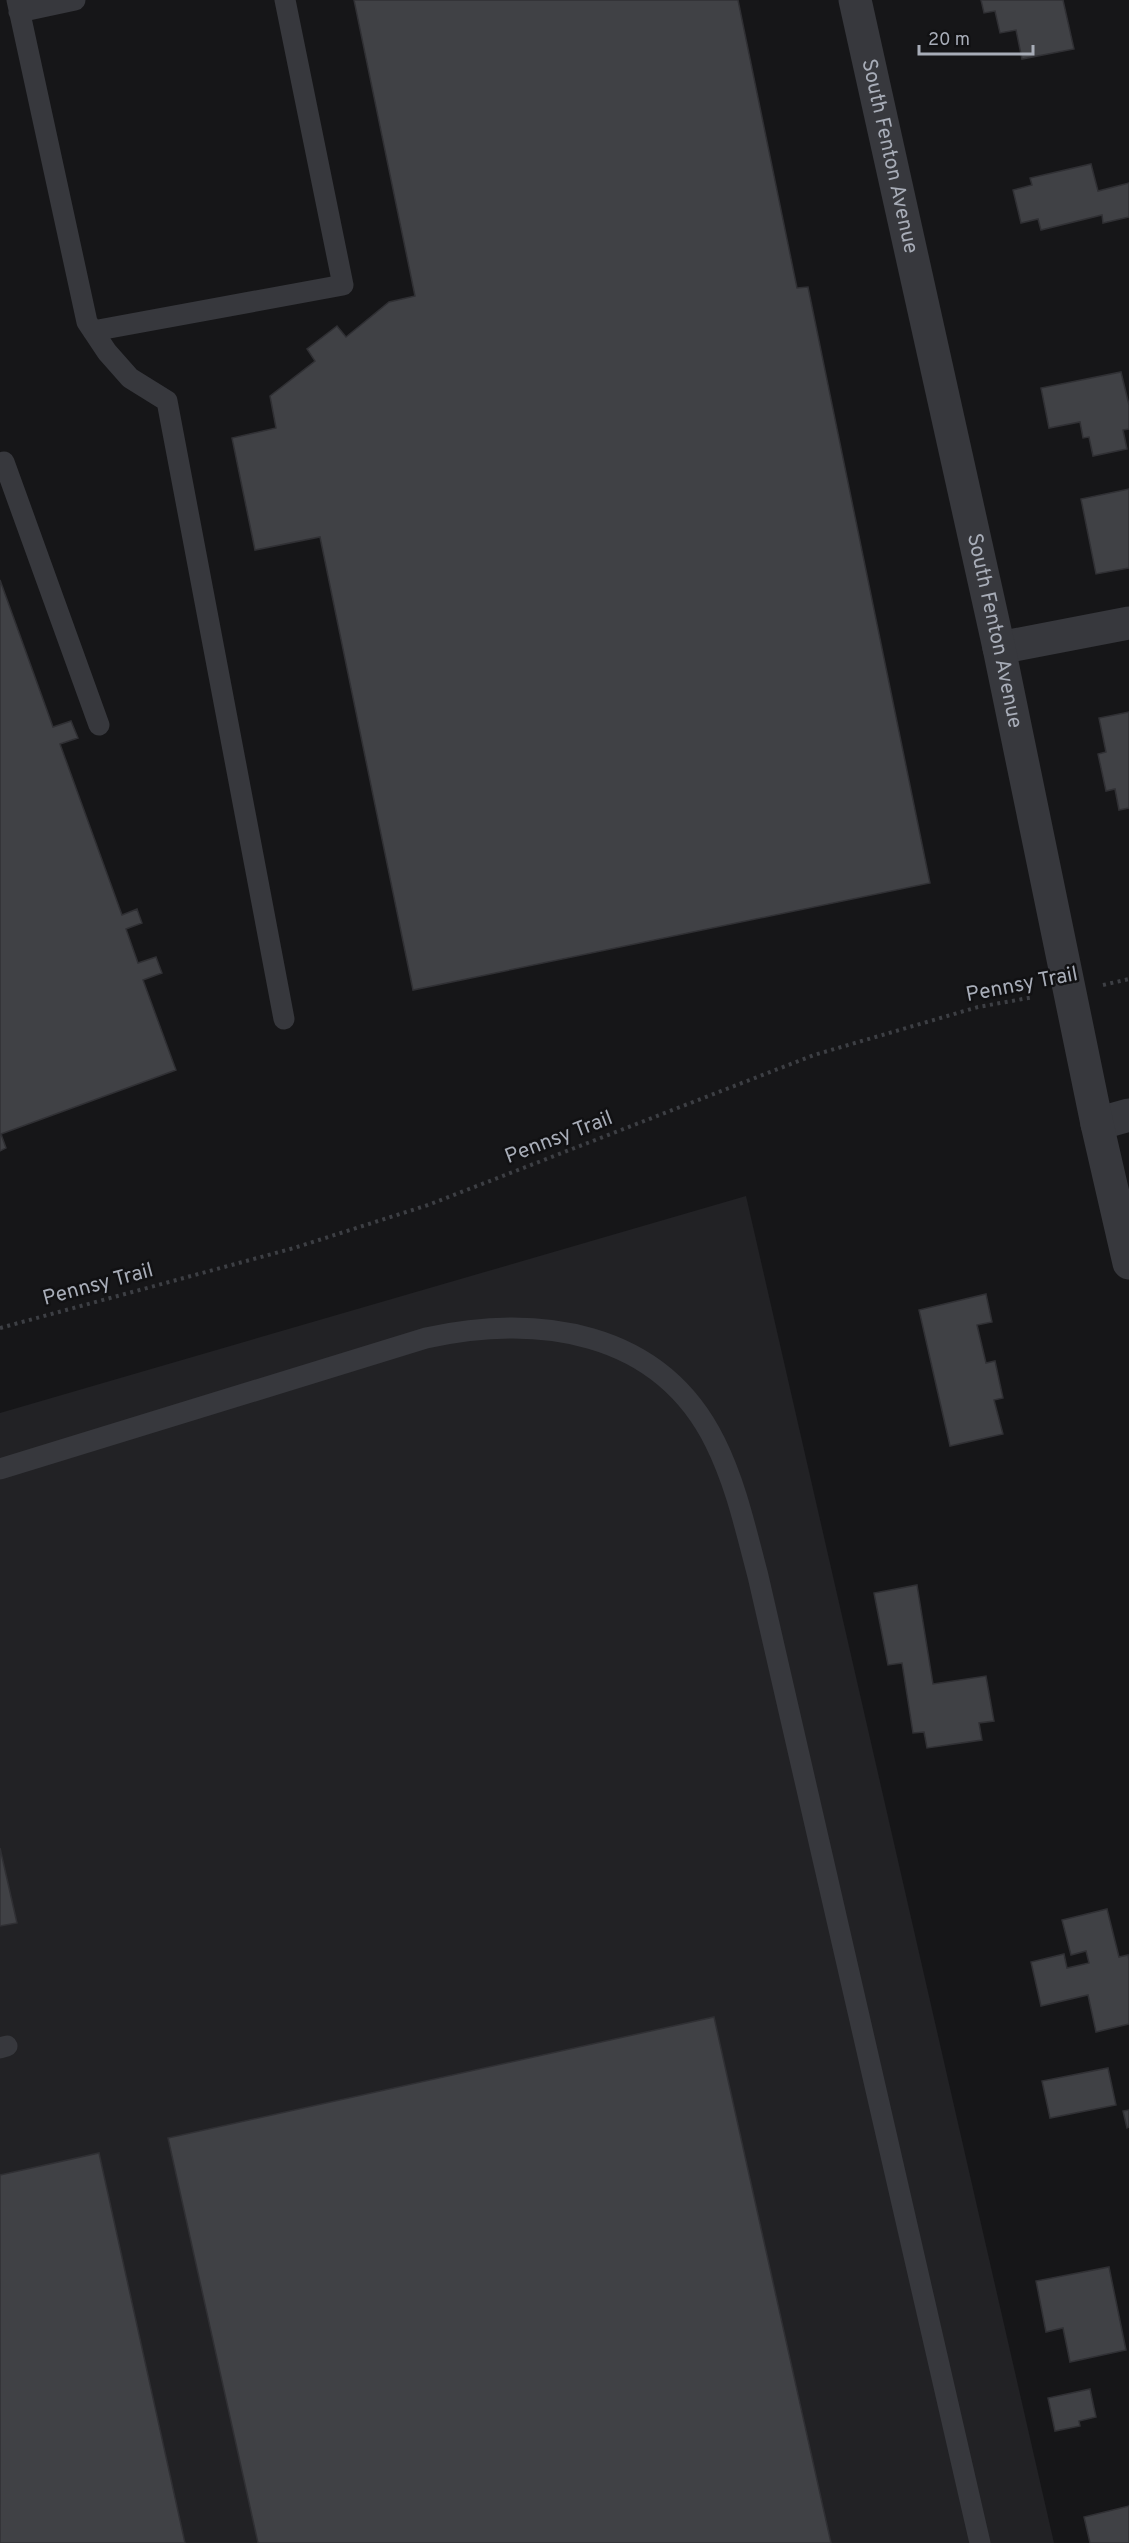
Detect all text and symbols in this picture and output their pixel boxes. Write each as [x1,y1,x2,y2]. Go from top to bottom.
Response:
scale bar [919,18,1033,56]
text: 20 m [928,29,970,52]
street label: South Fenton Avenue [855,56,924,256]
street label: South Fenton Avenue [960,531,1029,731]
street label: Pennsy Trail [964,961,1080,1009]
street label: Pennsy Trail [501,1105,617,1171]
street label: Pennsy Trail [40,1257,156,1313]

